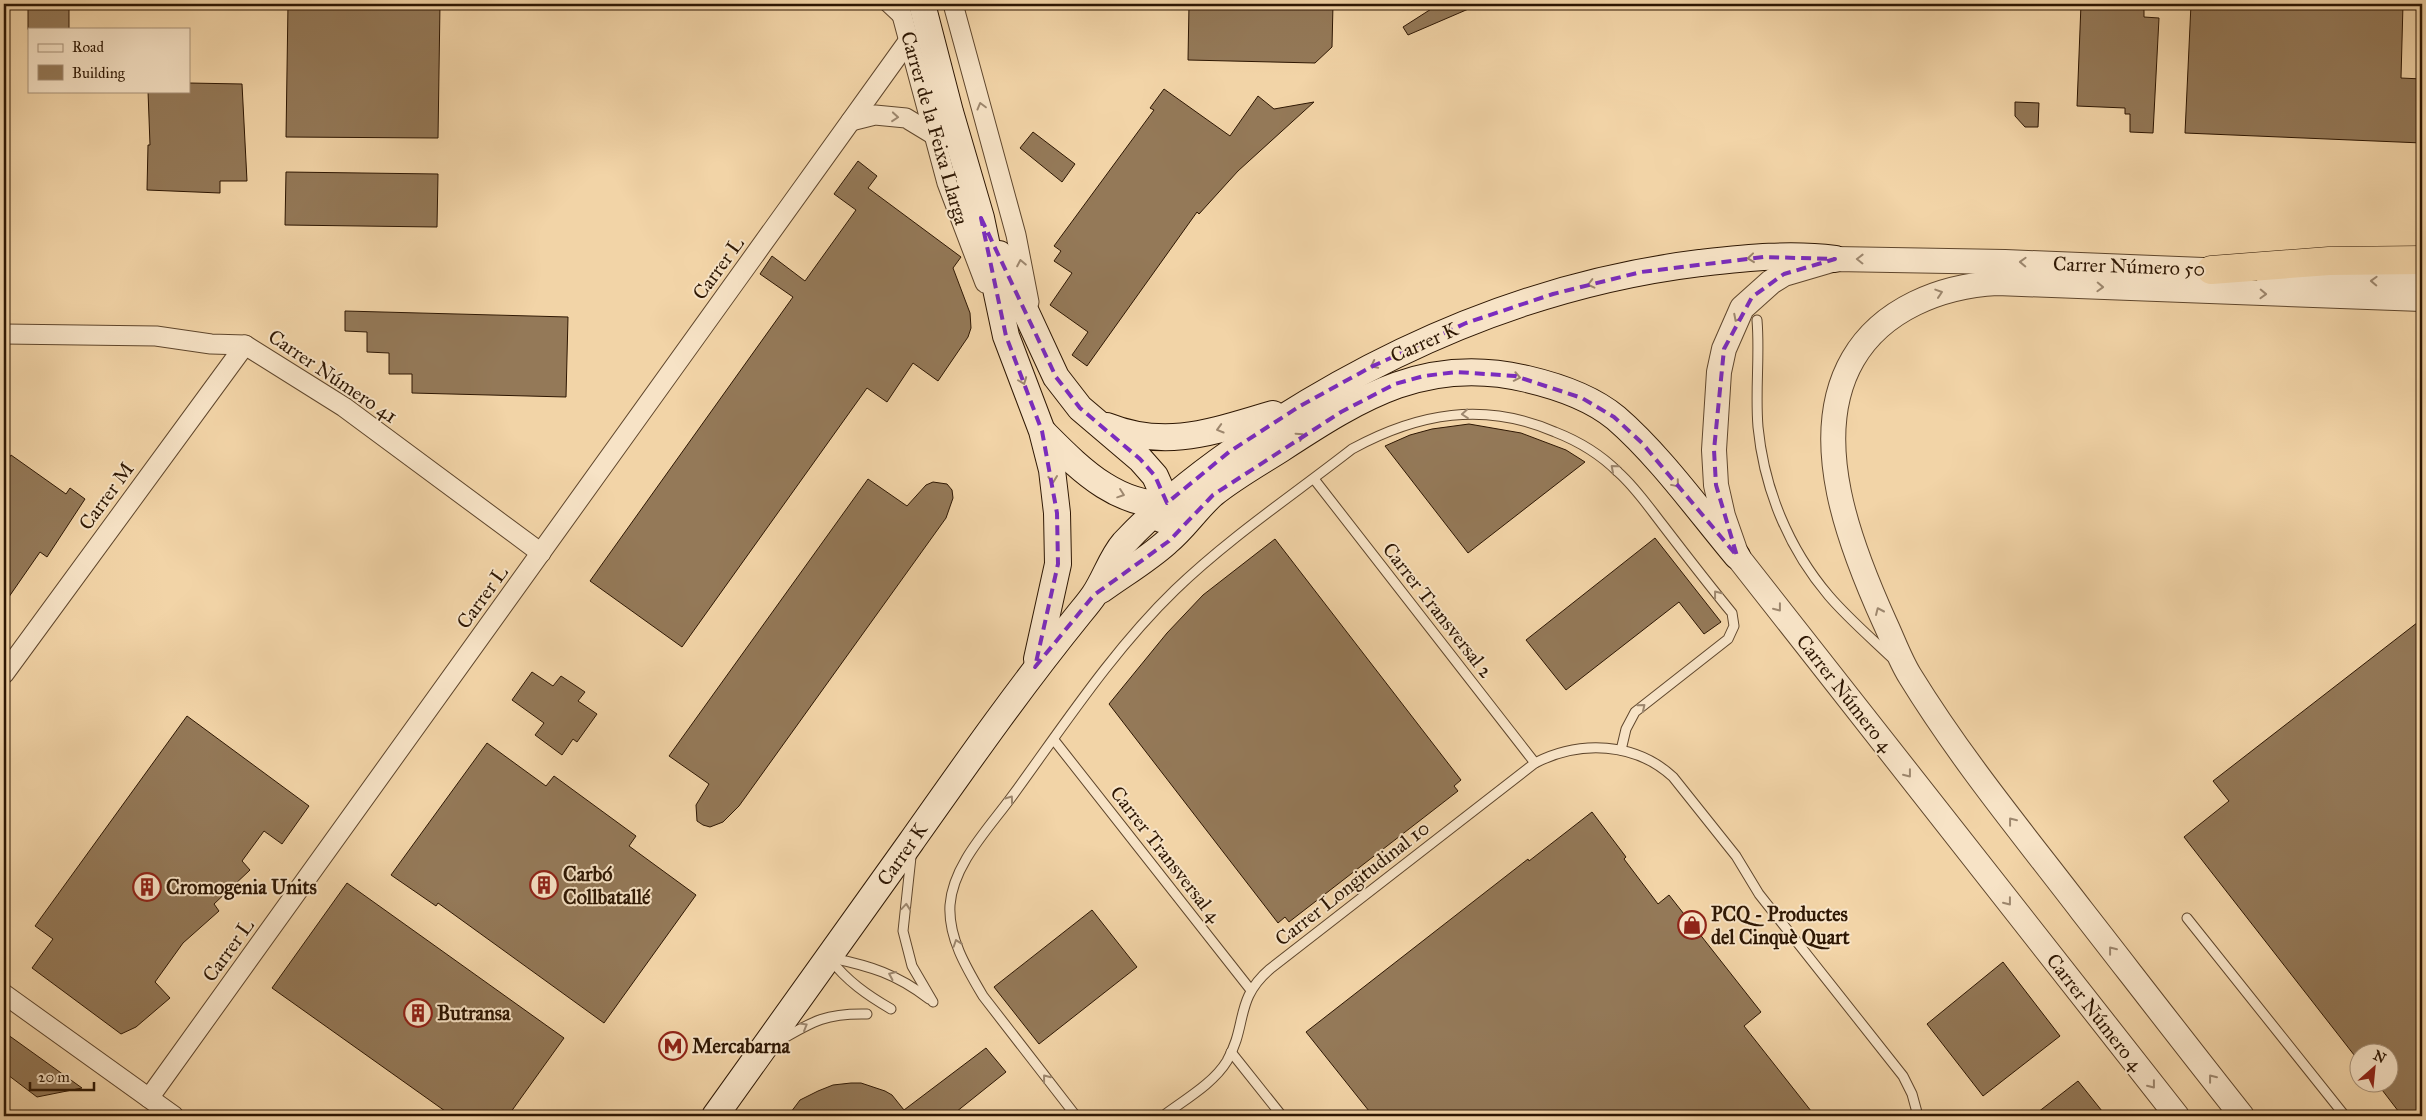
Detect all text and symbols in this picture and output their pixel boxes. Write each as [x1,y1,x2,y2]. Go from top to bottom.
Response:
legend [28,28,190,92]
street label: Carrer de la Feixa Llarga [895,29,974,228]
text: Road [72,38,104,56]
text: Building [72,64,126,82]
one-way arrow [976,102,986,110]
one-way arrow [891,111,899,122]
street label: Carrer L [687,232,749,304]
street label: Carrer Número 50 [2052,251,2206,281]
one-way arrow [1747,252,1755,263]
one-way arrow [1856,254,1864,264]
one-way arrow [2018,257,2026,268]
one-way arrow [1017,259,1027,268]
one-way arrow [2369,275,2377,286]
one-way arrow [1587,278,1596,289]
one-way arrow [2097,282,2105,293]
one-way arrow [1935,289,1943,299]
one-way arrow [2259,289,2267,299]
one-way arrow [1733,313,1743,322]
street label: Carrer K [1387,316,1462,367]
street label: Carrer Número 41 [264,324,402,428]
one-way arrow [1370,359,1379,369]
one-way arrow [1513,371,1522,381]
one-way arrow [1017,376,1027,385]
one-way arrow [1461,408,1469,419]
one-way arrow [1216,424,1224,434]
one-way arrow [1294,433,1304,442]
street label: Carrer M [73,458,139,534]
one-way arrow [1611,465,1620,474]
one-way arrow [1047,475,1058,483]
one-way arrow [1671,478,1679,487]
one-way arrow [1116,488,1124,498]
street label: Carrer Transversal 2 [1378,538,1498,682]
street label: Carrer L [451,561,513,633]
one-way arrow [1714,591,1722,600]
one-way arrow [1772,602,1780,611]
one-way arrow [1875,607,1886,616]
street label: Carrer Número 4 [1792,629,1899,757]
one-way arrow [1636,705,1645,713]
one-way arrow [1902,768,1911,778]
street label: Carrer Transversal 4 [1105,781,1227,928]
one-way arrow [1004,795,1013,805]
street label: Carrer Longitudinal 10 [1270,815,1435,952]
street label: Carrer K [872,817,933,890]
one-way arrow [2010,818,2018,827]
place label: Carbó Collbatallé [563,862,651,909]
building icon: Carbó Collbatallé [529,870,559,900]
building icon: Cromogenia Units [132,872,162,902]
place label: Cromogenia Units [166,875,318,900]
one-way arrow [2003,896,2011,905]
place label: PCQ - Productes del Cinquè Quart [1711,902,1851,950]
one-way arrow [900,903,911,911]
shop icon: PCQ - Productes del Cinquè Quart [1677,910,1707,940]
street label: Carrer L [197,914,259,986]
one-way arrow [952,939,962,948]
one-way arrow [2109,946,2118,955]
street label: Carrer Número 4 [2042,948,2149,1076]
one-way arrow [888,970,897,981]
building icon: Butransa [403,998,433,1028]
place label: Butransa [437,1001,511,1025]
one-way arrow [799,1023,808,1033]
metro station icon: Mercabarna [658,1031,688,1061]
place label: Mercabarna [692,1034,791,1058]
north arrow [2348,1042,2398,1092]
text: N [2371,1047,2389,1067]
scale bar [30,1060,94,1092]
text: 20 m [38,1068,70,1086]
one-way arrow [2209,1074,2218,1084]
one-way arrow [1044,1075,1052,1084]
one-way arrow [2146,1079,2155,1088]

